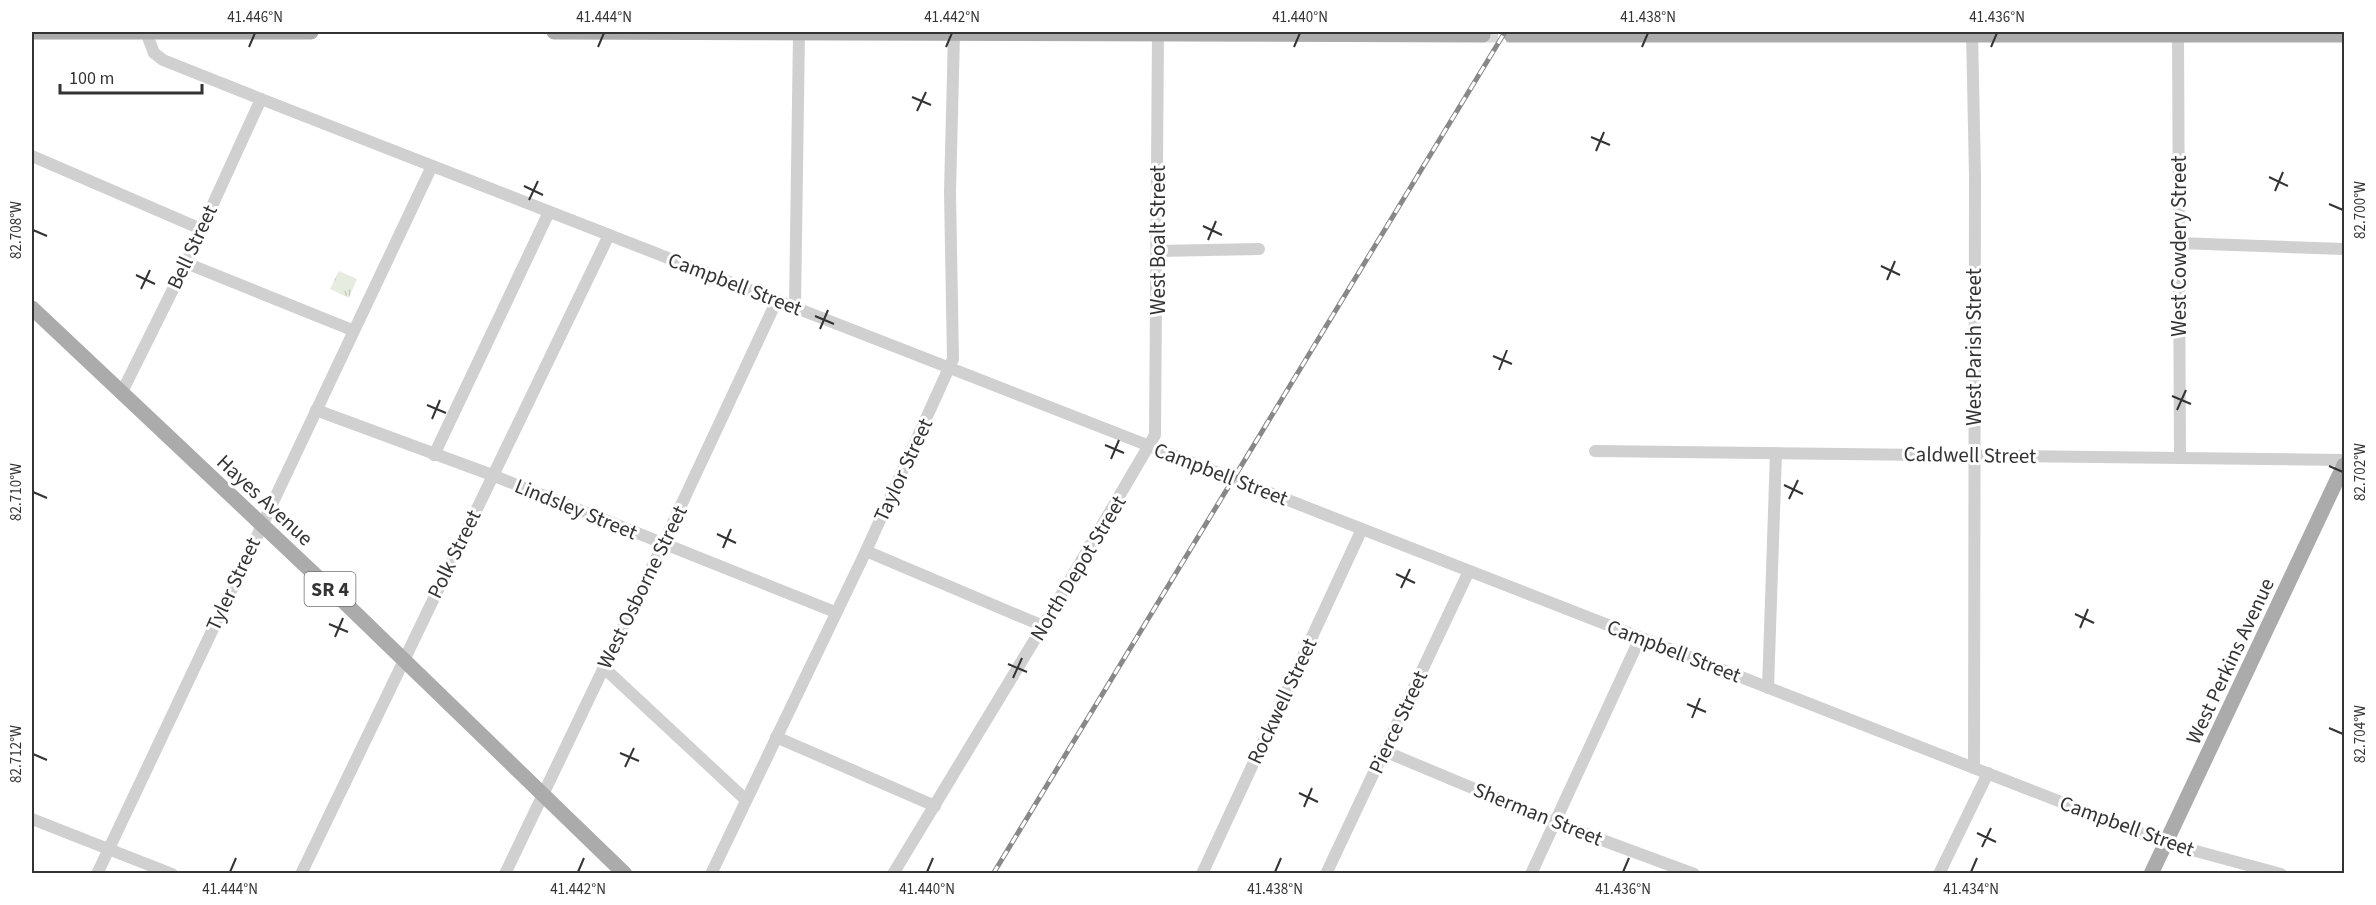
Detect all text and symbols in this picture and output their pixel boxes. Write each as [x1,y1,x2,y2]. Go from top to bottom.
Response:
text: 41.446°N [227,7,283,28]
text: 41.444°N [576,7,632,28]
text: 41.442°N [924,7,980,28]
text: 41.440°N [1272,7,1328,28]
text: 41.438°N [1620,7,1676,28]
text: 41.436°N [1969,7,2025,28]
scale bar [60,57,202,95]
text: 100 m [69,66,114,91]
street label: West Cowdery Street [2164,155,2194,337]
street label: West Boalt Street [1143,165,1173,315]
text: 82.700°W [2350,181,2371,239]
street label: Bell Street [159,200,225,294]
text: 82.708°W [6,201,27,259]
street label: Campbell Street [664,245,806,323]
street label: West Parish Street [1959,268,1989,426]
street label: Taylor Street [866,413,940,527]
street label: Campbell Street [1150,435,1292,513]
street label: Caldwell Street [1903,439,2037,471]
text: 82.702°W [2350,443,2371,501]
street label: Hayes Avenue [210,447,320,553]
text: 82.710°W [6,463,27,521]
street label: Lindsley Street [510,471,642,547]
street label: North Depot Street [1023,490,1133,646]
street label: West Osborne Street [589,500,695,674]
street label: Polk Street [420,505,488,603]
street label: Tyler Street [198,532,268,636]
road number: SR 4 [304,572,356,606]
street label: West Perkins Avenue [2178,573,2282,749]
street label: Campbell Street [1603,612,1745,690]
street label: Rockwell Street [1240,633,1324,769]
street label: Pierce Street [1361,665,1435,779]
text: 82.704°W [2350,705,2371,763]
text: 82.712°W [6,725,27,783]
street label: Sherman Street [1469,774,1607,854]
street label: Campbell Street [2056,788,2198,864]
text: 41.444°N [202,879,258,900]
text: 41.442°N [550,879,606,900]
text: 41.440°N [899,879,955,900]
text: 41.438°N [1247,879,1303,900]
text: 41.436°N [1595,879,1651,900]
text: 41.434°N [1943,879,1999,900]

